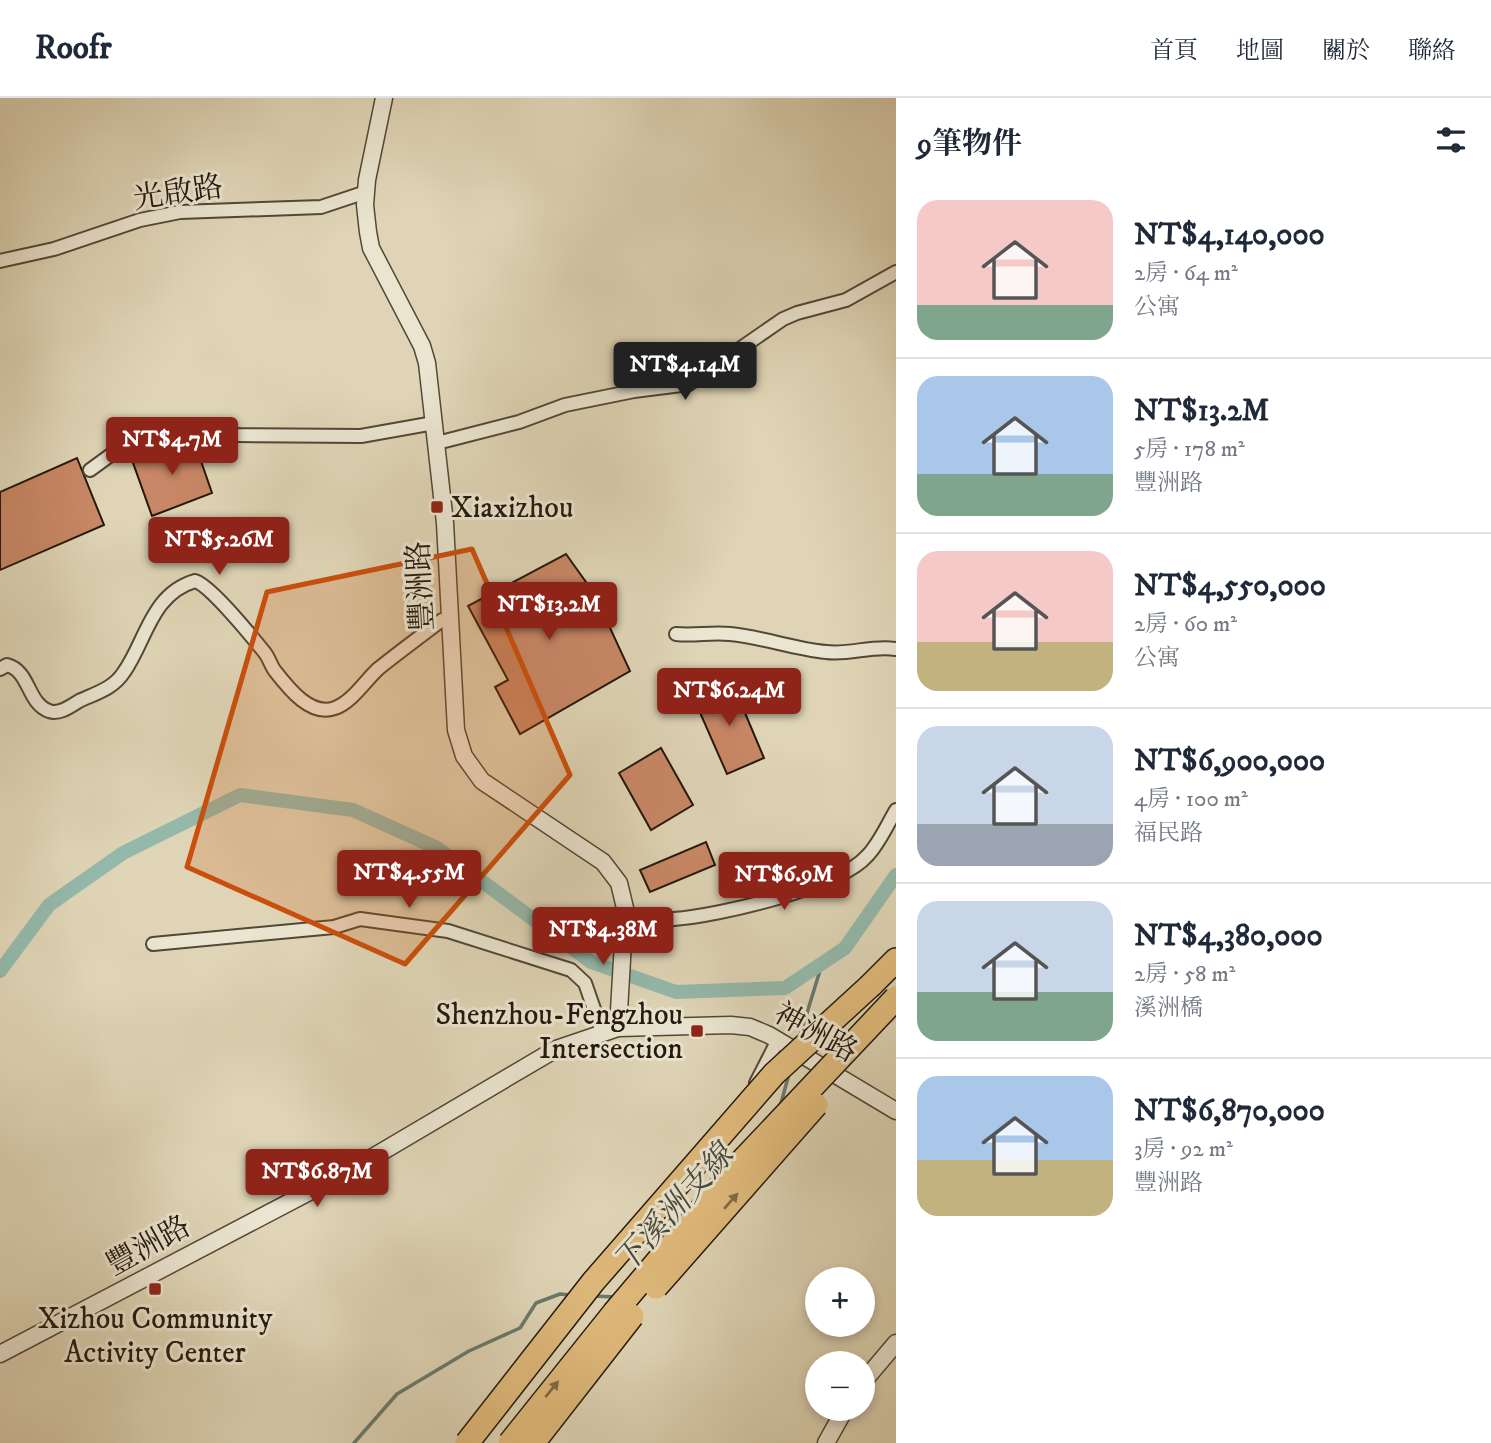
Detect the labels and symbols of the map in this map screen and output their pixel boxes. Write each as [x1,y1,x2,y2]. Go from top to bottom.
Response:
street label: 光啟路 [131,169,225,218]
pin: NT$4.14M [613,342,757,402]
pin: NT$4.7M [107,418,237,477]
place label: Xiaxizhou [451,490,573,527]
marker: Xiaxizhou [429,499,445,515]
pin: NT$5.26M [147,518,291,577]
street label: 豐洲路 [401,540,442,632]
pin: NT$13.2M [477,582,621,642]
pin: NT$6.24M [657,668,801,728]
pin: NT$4.55M [337,850,481,910]
pin: NT$6.9M [719,852,849,912]
pin: NT$4.38M [531,908,675,967]
street label: 神洲路 [767,995,864,1071]
place label: Shenzhou-Fengzhou Intersection [436,997,683,1068]
marker: Shenzhou-Fengzhou Intersection [689,1023,705,1039]
water label: 下溪洲支線 [606,1134,745,1282]
pin: NT$6.87M [245,1150,389,1209]
one-way arrow [723,1192,739,1210]
street label: 豐洲路 [100,1208,197,1284]
marker: Xizhou Community Activity Center [147,1281,163,1297]
place label: Xizhou Community Activity Center [38,1301,273,1372]
one-way arrow [544,1381,559,1398]

